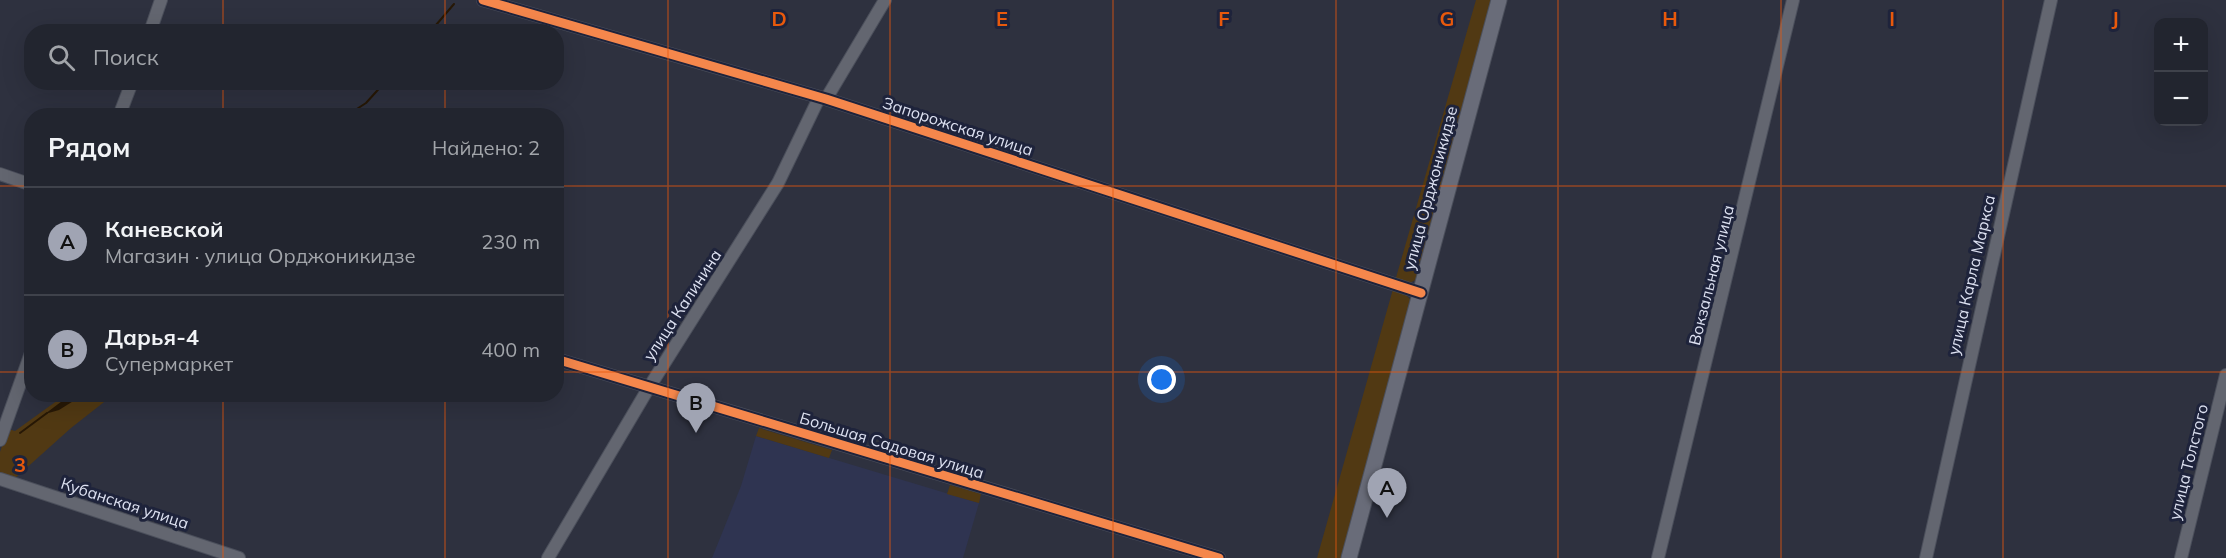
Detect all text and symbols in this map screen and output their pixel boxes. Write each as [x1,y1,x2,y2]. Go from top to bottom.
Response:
text: D [771,6,787,31]
text: E [996,6,1008,31]
text: F [1218,6,1230,31]
text: G [1440,6,1454,31]
text: H [1662,6,1678,31]
text: I [1889,6,1895,31]
text: J [2111,6,2119,31]
map controls [2154,18,2208,126]
button: + [2154,18,2208,72]
search box [24,24,564,90]
icon: search [45,41,78,74]
text: Поиск [93,43,159,71]
button: − [2154,72,2208,126]
street label: Запорожская улица [880,92,1036,160]
street label: улица Орджоникидзе [1398,104,1462,272]
text: Рядом [48,131,131,164]
text: Найдено: 2 [432,135,540,160]
street label: улица Карла Маркса [1943,193,1999,357]
street label: Вокзальная улица [1684,203,1738,347]
text: Каневской [105,215,224,243]
text: A [60,229,75,254]
text: 230 m [481,229,540,254]
text: Магазин · улица Орджоникидзе [105,243,416,268]
street label: улица Калинина [639,246,725,364]
text: Дарья-4 [105,323,199,351]
text: B [61,337,74,362]
text: 400 m [481,337,540,362]
text: Супермаркет [105,351,233,376]
your location [1147,365,1176,394]
pin: B [676,384,716,433]
street label: улица Толстого [2164,402,2212,522]
street label: Большая Садовая улица [797,407,987,483]
text: 3 [14,452,26,477]
pin: A [1368,468,1406,518]
street label: Кубанская улица [58,473,192,533]

